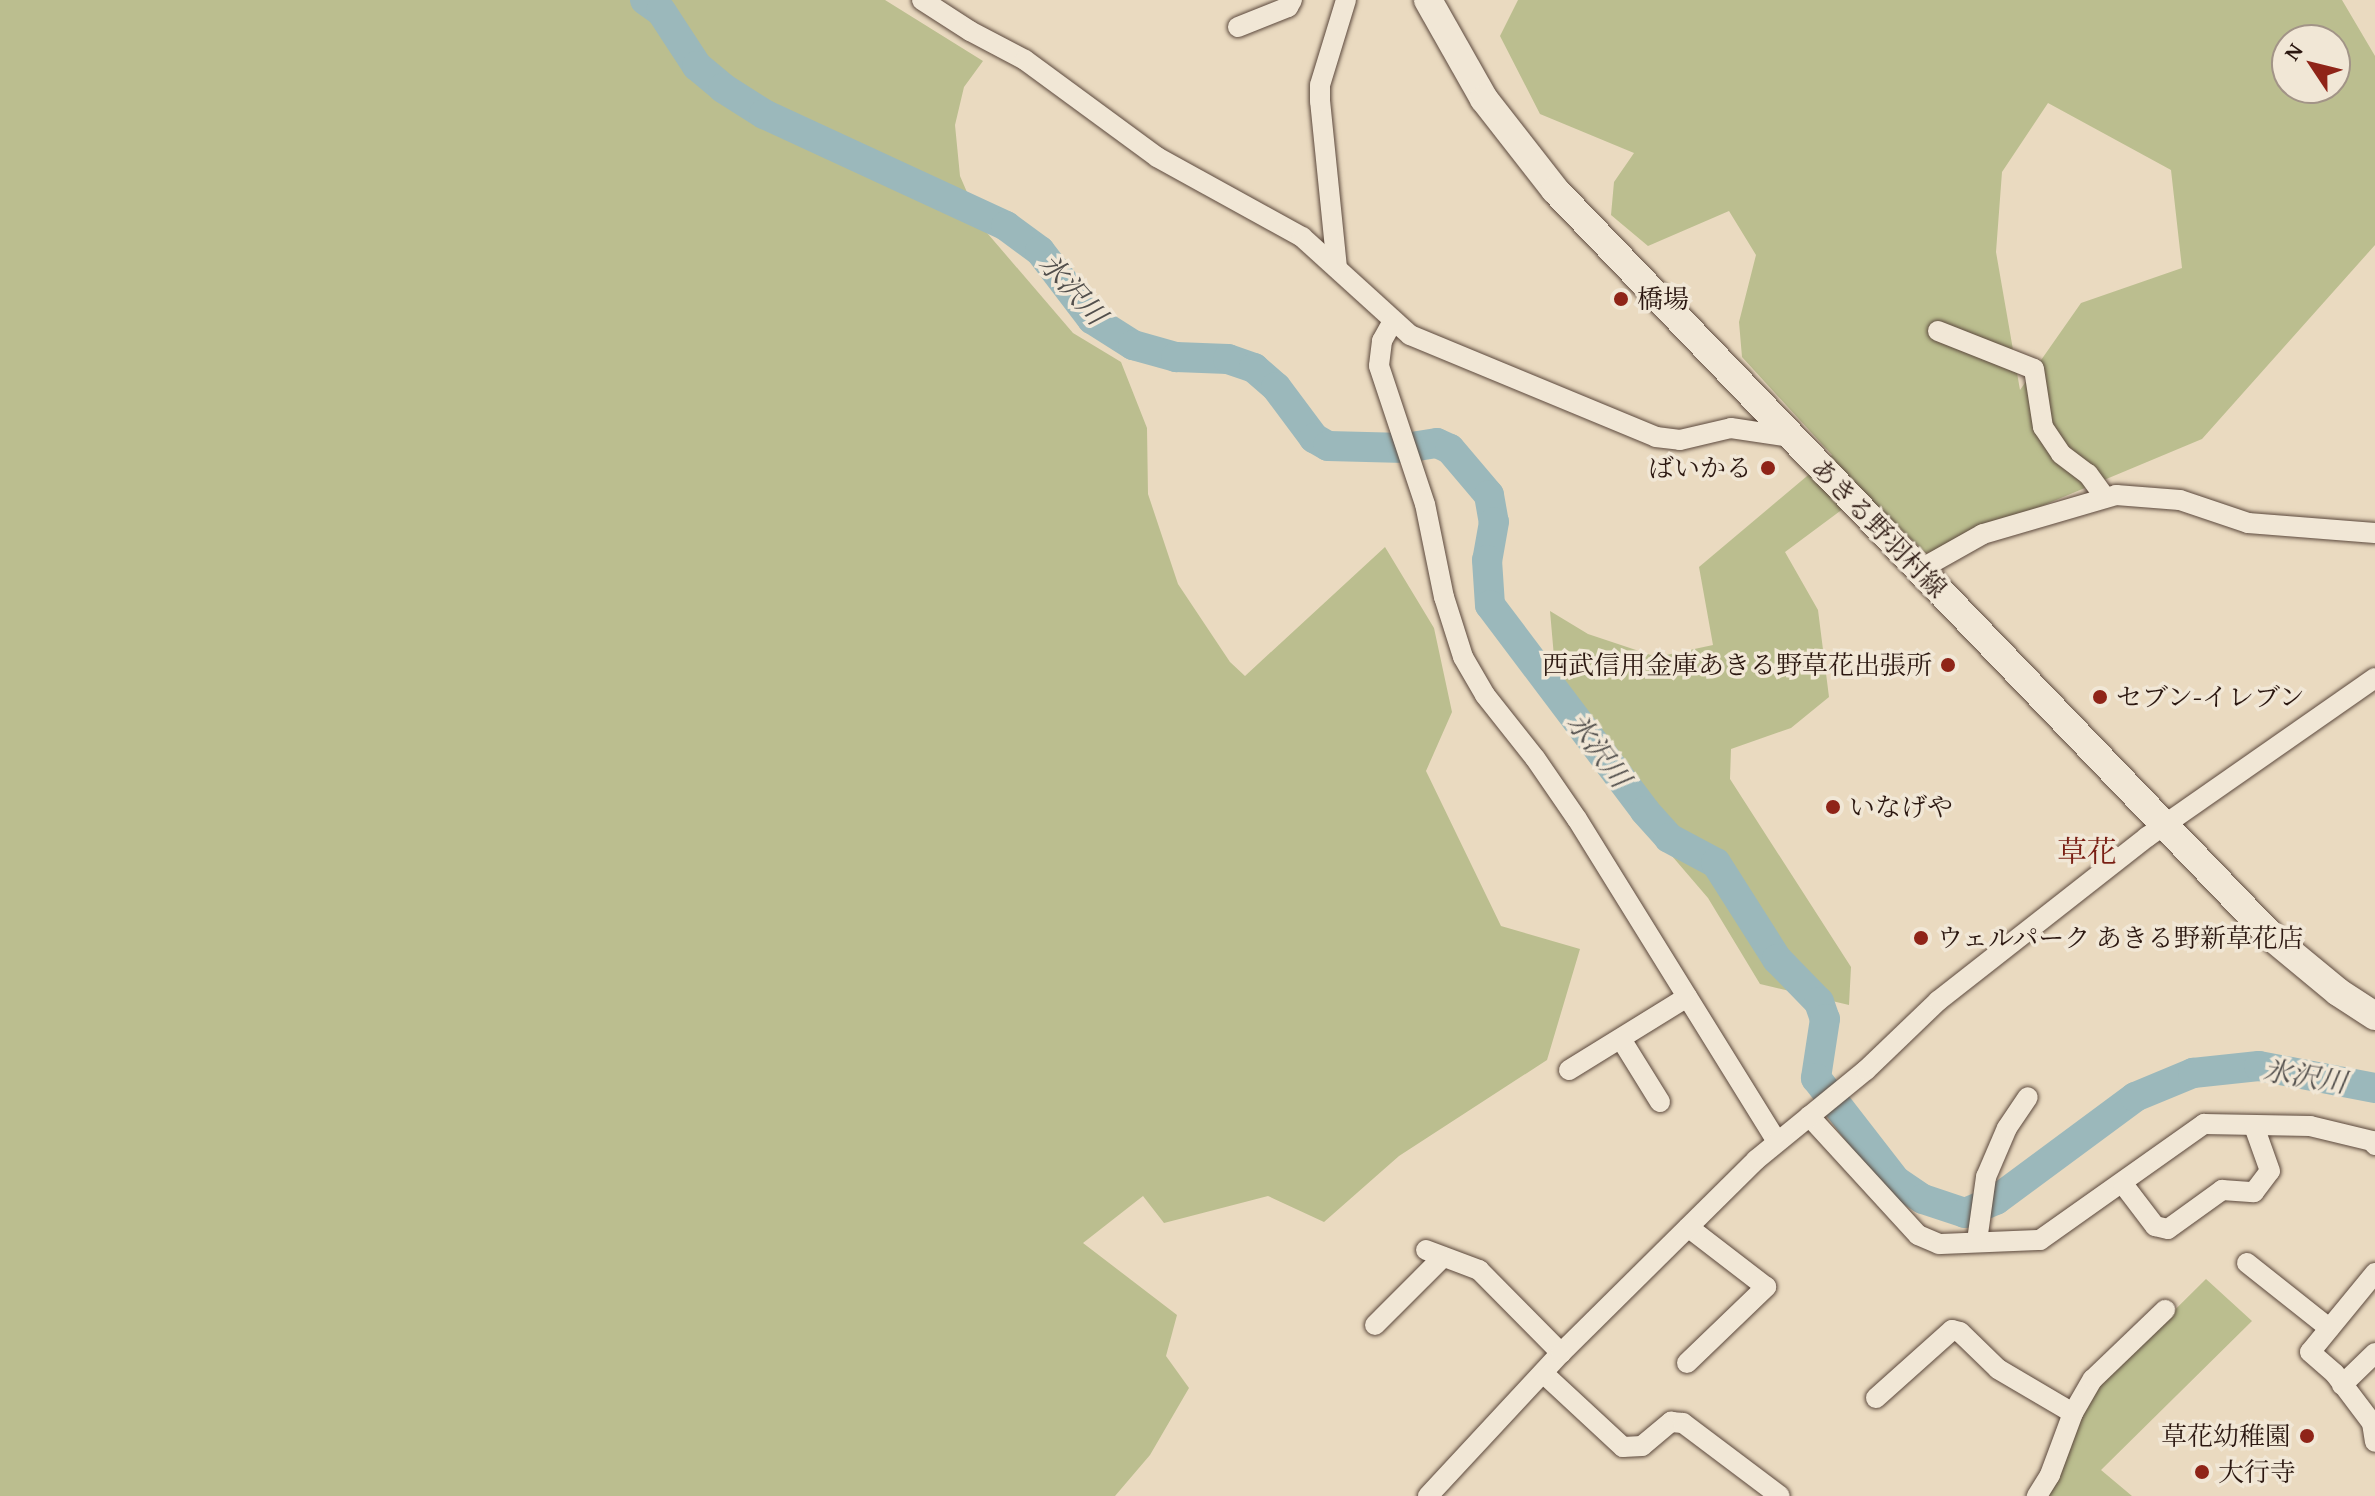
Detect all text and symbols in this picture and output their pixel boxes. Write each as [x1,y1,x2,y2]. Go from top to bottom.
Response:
north arrow [2271,24,2351,104]
text: N [2276,36,2310,67]
water label: 氷沢川 [1032,247,1114,331]
place label: 橋場 [1637,283,1689,315]
marker: 橋場 [1612,290,1630,308]
place label: ばいかる [1648,452,1752,484]
street label: あきる野羽村線 [1805,452,1953,604]
marker: ばいかる [1759,459,1777,477]
place label: 西武信用金庫あきる野草花出張所 [1542,649,1932,681]
marker: 西武信用金庫あきる野草花出張所 [1939,656,1957,674]
place label: セブン-イレブン [2116,681,2307,713]
marker: セブン-イレブン [2091,688,2109,706]
water label: 氷沢川 [1560,706,1638,794]
place label: いなげや [1849,791,1953,823]
marker: いなげや [1824,798,1842,816]
district label: 草花 [2057,833,2117,869]
place label: ウェルパーク あきる野新草花店 [1937,922,2307,954]
marker: ウェルパーク あきる野新草花店 [1912,929,1930,947]
water label: 氷沢川 [2261,1053,2349,1099]
place label: 草花幼稚園 [2161,1420,2291,1452]
marker: 草花幼稚園 [2298,1427,2316,1445]
place label: 大行寺 [2218,1456,2296,1488]
marker: 大行寺 [2193,1463,2211,1481]

